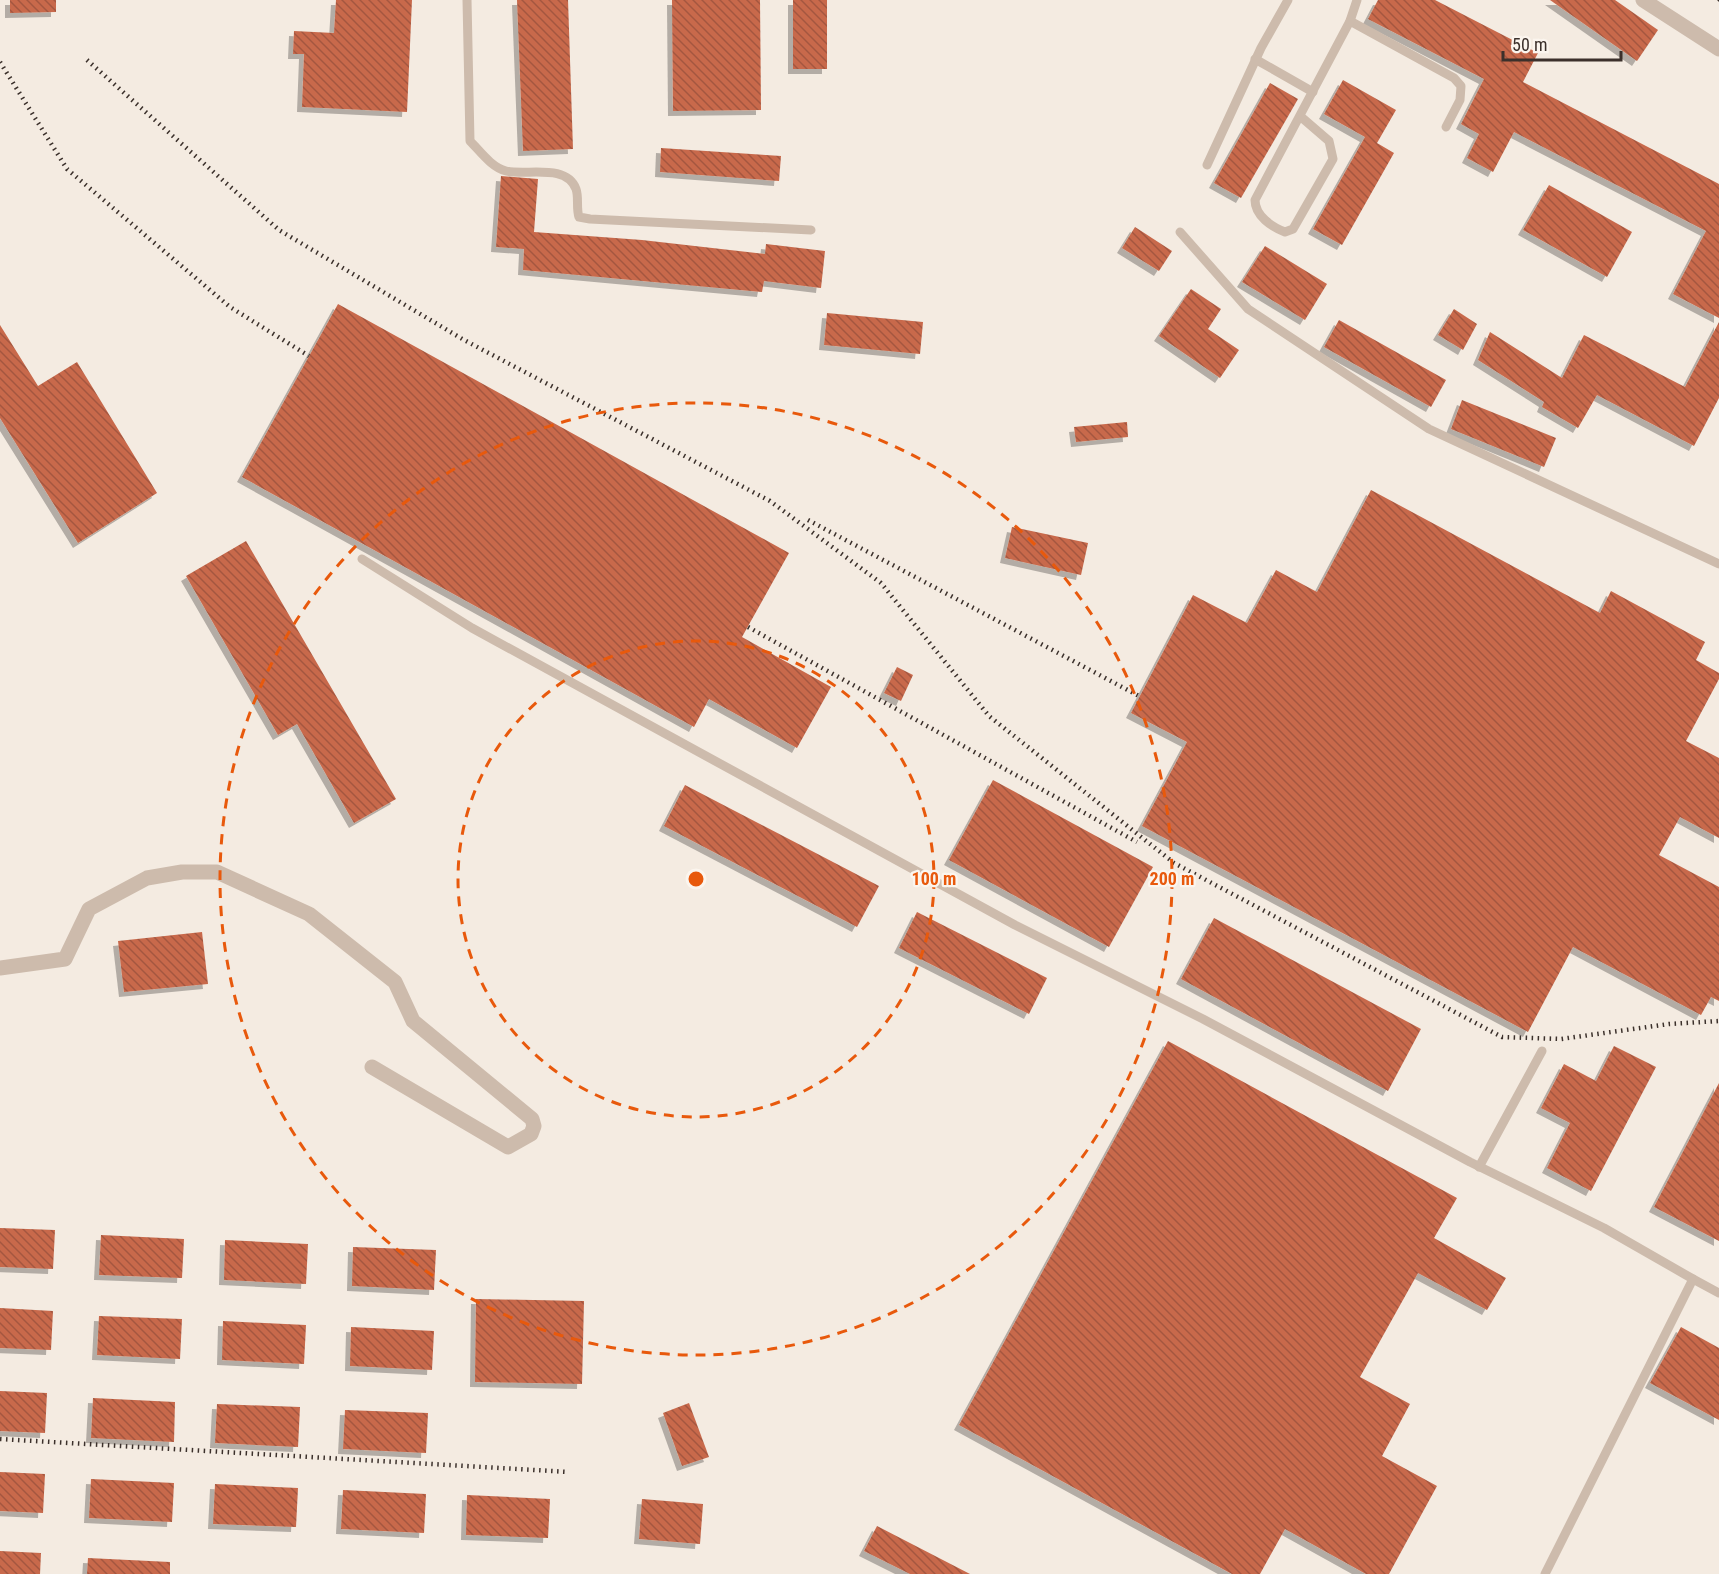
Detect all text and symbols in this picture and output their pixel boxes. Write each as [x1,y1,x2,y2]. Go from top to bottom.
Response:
scale bar [1503,24,1622,62]
text: 50 m [1512,34,1547,55]
text: 100 m [912,868,956,889]
text: 200 m [1150,868,1194,889]
centre of rings [686,869,706,889]

